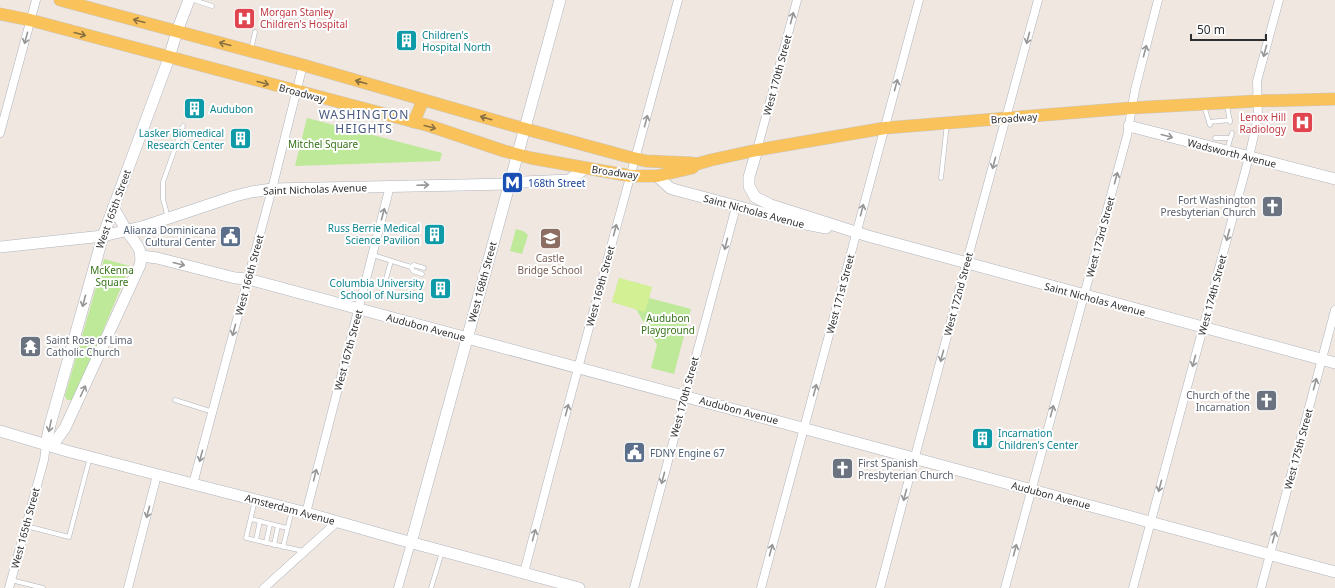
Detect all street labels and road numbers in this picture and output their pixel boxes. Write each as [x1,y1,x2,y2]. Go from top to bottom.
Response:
street label: West 170th Street [759,33,795,117]
street label: Broadway [278,80,327,106]
street label: Broadway [990,109,1039,127]
street label: Wadsworth Avenue [1186,135,1278,171]
street label: Broadway [591,162,640,182]
street label: West 165th Street [92,167,134,250]
street label: Saint Nicholas Avenue [263,180,368,198]
street label: Saint Nicholas Avenue [702,191,806,231]
street label: West 173rd Street [1082,194,1118,279]
street label: West 166th Street [231,233,267,317]
street label: West 168th Street [464,240,500,324]
street label: West 169th Street [582,244,618,328]
street label: West 172nd Street [940,250,976,337]
street label: West 171st Street [823,252,857,335]
street label: West 174th Street [1194,253,1230,337]
street label: Saint Nicholas Avenue [1043,279,1147,319]
street label: West 167th Street [330,308,366,392]
street label: Audubon Avenue [385,310,467,344]
street label: West 170th Street [666,355,702,439]
street label: Audubon Avenue [698,393,780,427]
street label: West 175th Street [1280,407,1316,491]
street label: Audubon Avenue [1010,478,1092,512]
street label: West 165th Street [7,486,43,570]
street label: Amsterdam Avenue [243,490,337,528]

